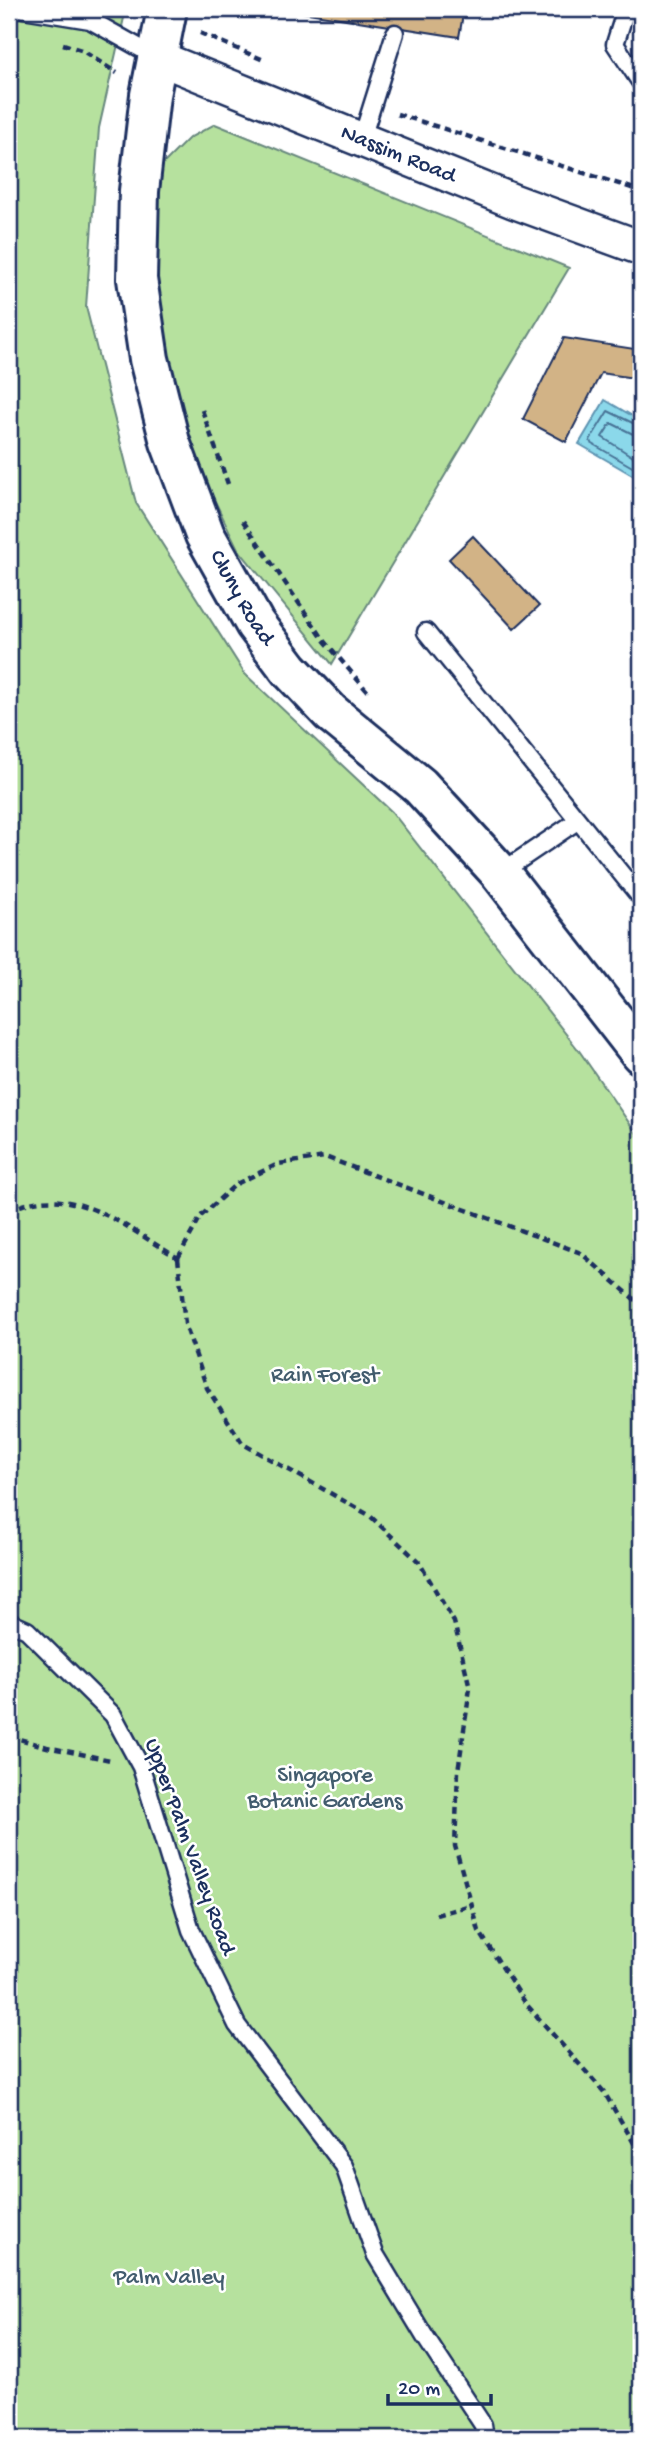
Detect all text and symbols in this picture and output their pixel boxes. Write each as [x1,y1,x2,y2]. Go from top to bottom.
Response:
street label: Nassim Road [337,119,461,191]
street label: Cluny Road [203,546,281,652]
park label: Rain Forest [271,1363,380,1390]
street label: Upper Palm Valley Road [137,1735,241,1960]
park label: Singapore Botanic Gardens [246,1763,403,1816]
park label: Palm Valley [112,2265,225,2292]
scale bar [388,2363,491,2407]
text: 20 m [398,2378,440,2403]

